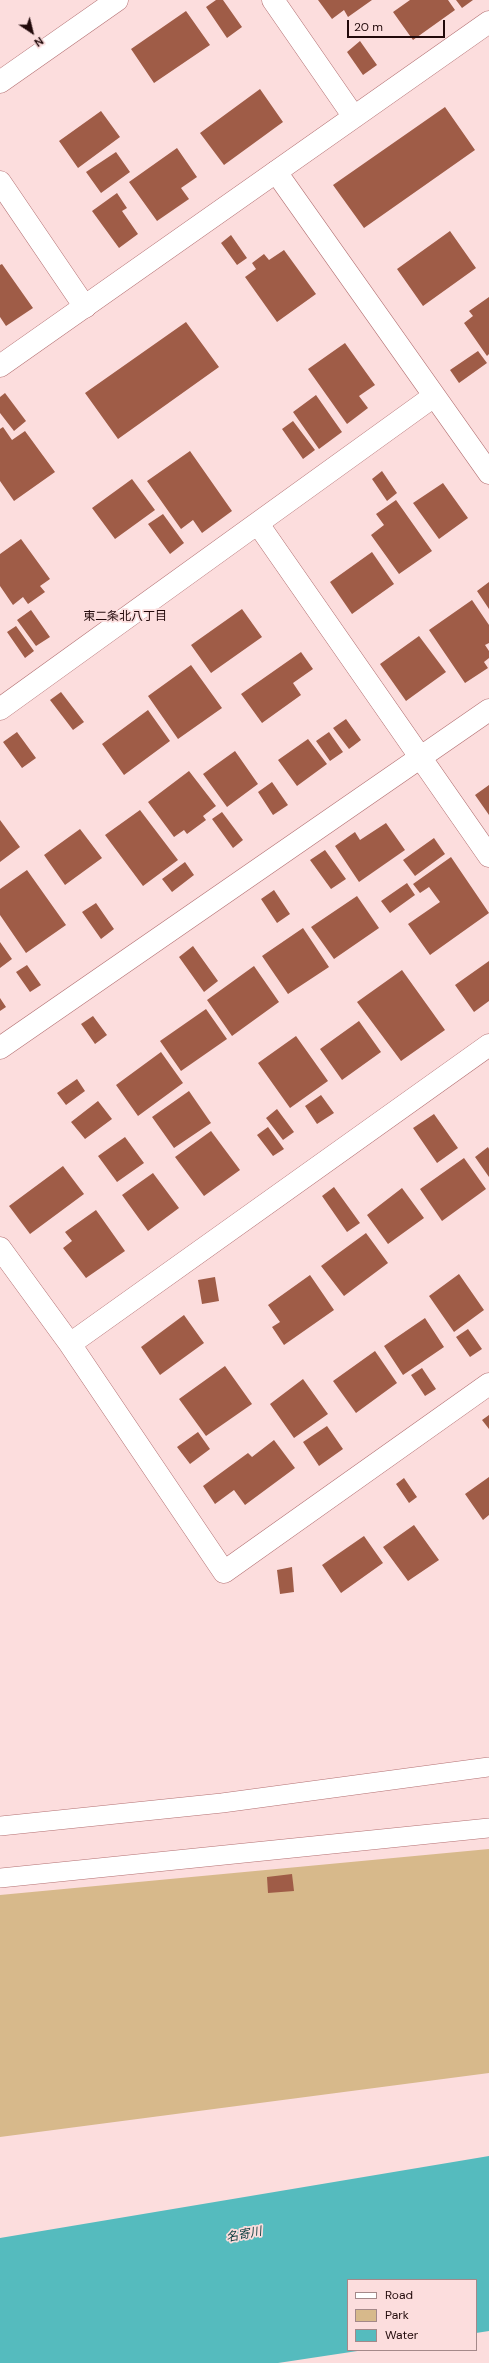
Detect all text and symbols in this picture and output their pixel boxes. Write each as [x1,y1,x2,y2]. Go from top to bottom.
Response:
north arrow [12,12,52,52]
scale bar [349,12,447,38]
text: 20 m [354,19,383,35]
text: N [32,34,46,50]
district label: 東二条北八丁目 [83,610,167,624]
water label: 名寄川 [225,2224,263,2246]
legend [347,2279,477,2351]
text: Road [385,2287,413,2303]
text: Park [385,2307,409,2323]
text: Water [385,2327,418,2343]

